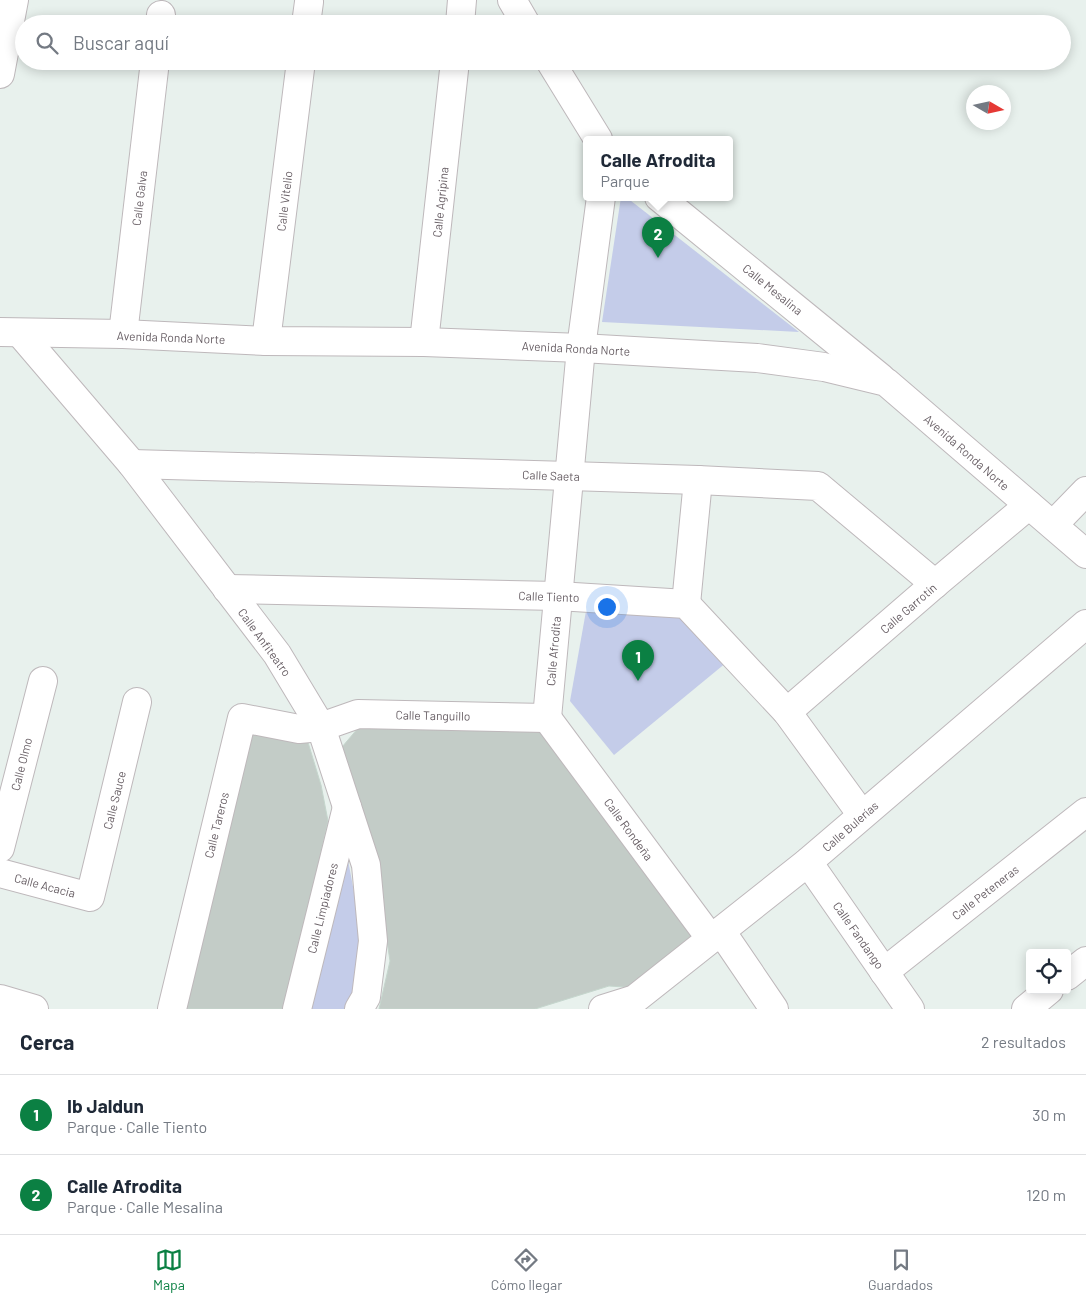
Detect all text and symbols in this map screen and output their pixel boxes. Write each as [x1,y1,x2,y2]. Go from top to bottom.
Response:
search box [15,15,1071,70]
icon: search [33,29,61,57]
text: Buscar aquí [73,31,169,54]
north arrow [966,85,1011,130]
popup [583,136,733,201]
text: Calle Afrodita [601,148,716,171]
street label: Calle Agripina [429,166,451,238]
street label: Calle Galva [129,170,149,226]
street label: Calle Vitelio [273,170,295,232]
text: Parque [601,171,650,190]
pin: 2 [642,217,674,258]
street label: Calle Mesalina [740,261,806,317]
street label: Avenida Ronda Norte [117,328,225,346]
street label: Avenida Ronda Norte [521,338,631,358]
street label: Avenida Ronda Norte [921,411,1013,493]
street label: Calle Saeta [522,467,580,483]
street label: Calle Garrotín [877,580,939,636]
street label: Calle Tiento [518,588,580,604]
your location [594,594,620,620]
street label: Calle Anfiteatro [236,605,294,679]
street label: Calle Afrodita [543,616,563,686]
pin: 1 [622,640,654,681]
street label: Calle Tanguillo [395,707,471,723]
street label: Calle Olmo [8,736,34,792]
street label: Calle Sauce [100,769,128,831]
street label: Calle Tareros [201,790,231,860]
street label: Calle Rondeña [602,795,656,863]
street label: Calle Bulerías [819,798,881,854]
street label: Calle Limpiadores [304,861,340,955]
street label: Calle Peteneras [949,862,1021,922]
street label: Calle Acacia [13,870,77,900]
street label: Calle Fandango [831,899,887,971]
map controls [1026,949,1071,994]
button: locate [1026,949,1071,994]
text: Cerca [20,1029,74,1054]
text: 2 resultados [981,1032,1066,1051]
text: Ib Jaldun [67,1094,144,1117]
text: 1 [33,1105,39,1124]
text: 30 m [1032,1105,1066,1124]
text: Parque · Calle Tiento [67,1117,207,1136]
text: Calle Afrodita [67,1174,182,1197]
text: 2 [32,1185,40,1204]
text: 120 m [1026,1185,1066,1204]
text: Parque · Calle Mesalina [67,1197,223,1216]
tab: Mapa [153,1246,185,1293]
tab: Cómo llegar [491,1246,562,1293]
tab: Guardados [868,1246,933,1293]

